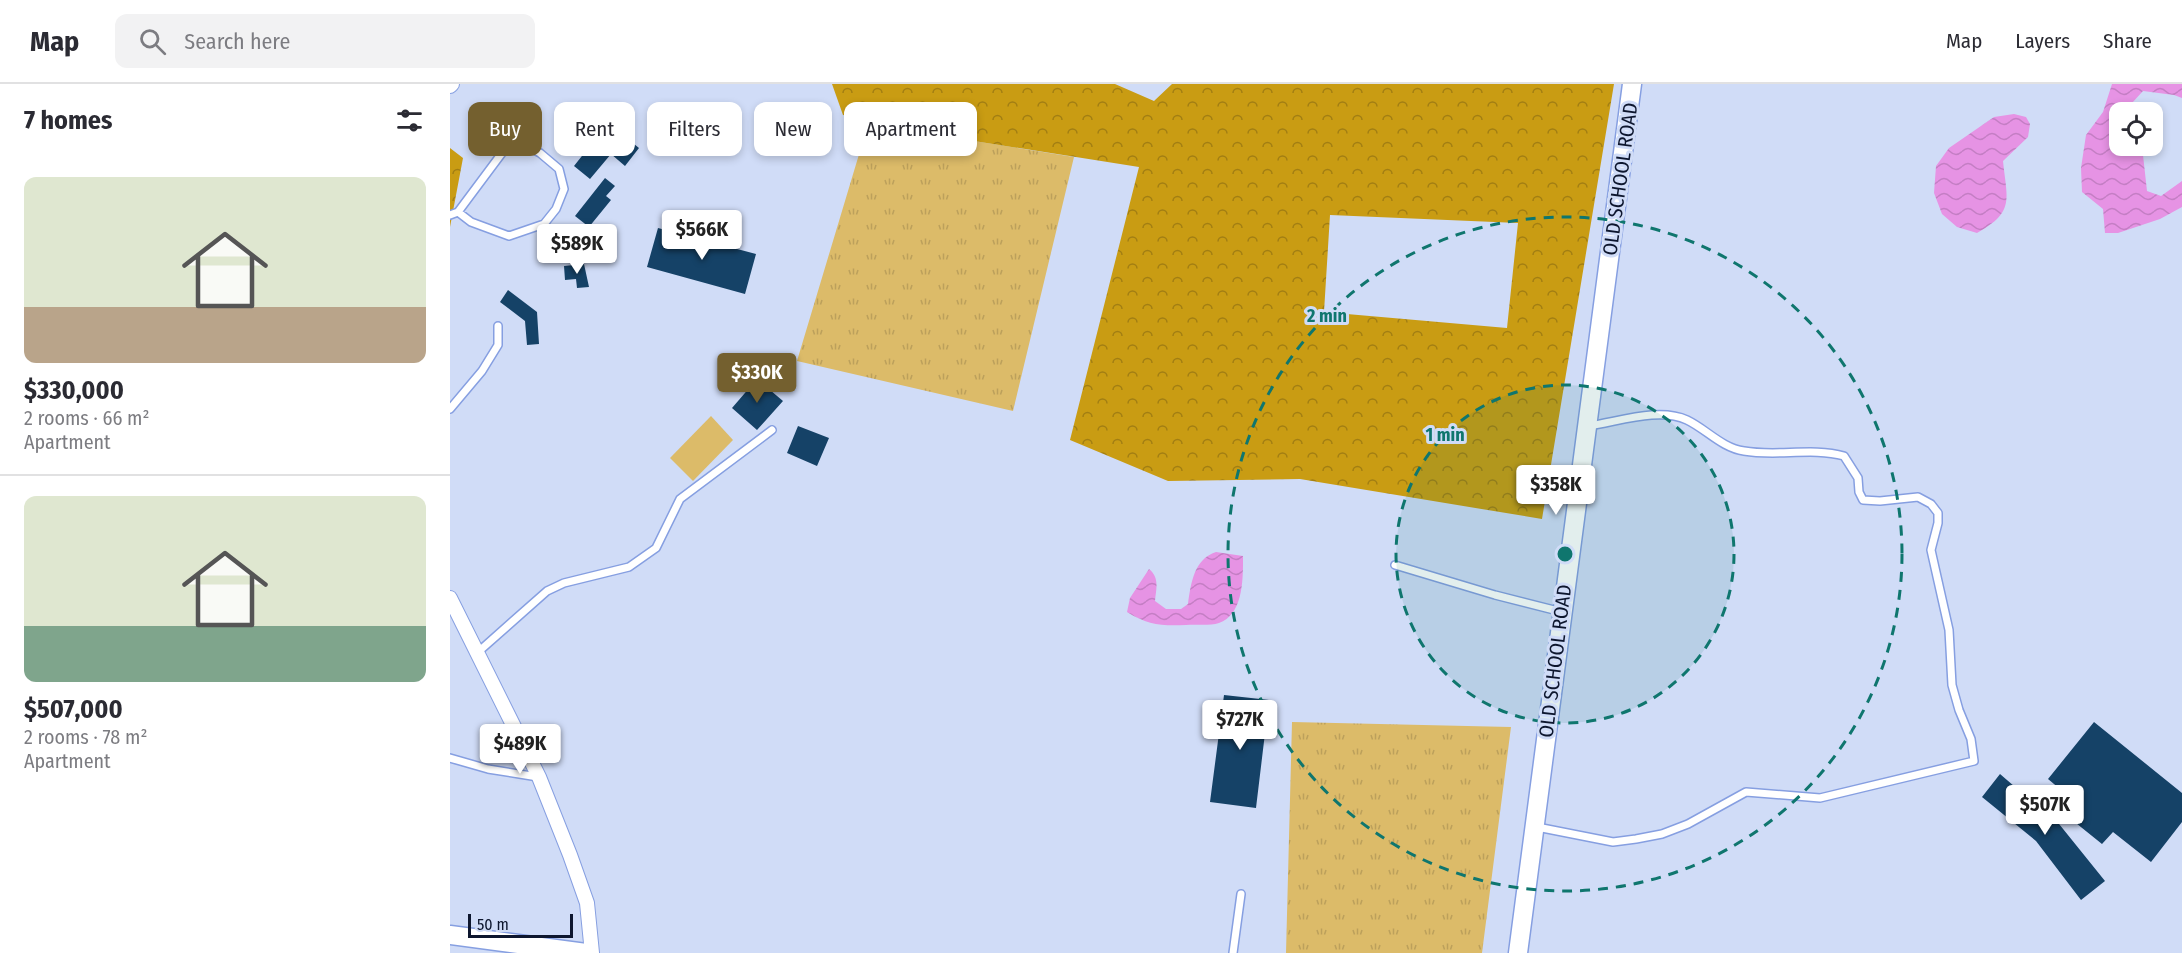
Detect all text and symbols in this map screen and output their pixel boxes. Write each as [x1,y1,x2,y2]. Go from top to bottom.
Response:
search box [115,14,535,68]
text: Map [30,25,79,58]
icon: search [136,25,169,58]
text: Search here [184,28,290,55]
text: Map [1946,28,1982,54]
text: Layers [2015,28,2070,54]
text: Share [2103,28,2152,54]
street label: OLD SCHOOL ROAD [1597,101,1643,257]
chip: Buy [468,102,542,156]
chip: Rent [554,102,635,156]
chip: Filters [647,102,742,156]
chip: New [754,102,832,156]
chip: Apartment [844,102,977,156]
map controls [2109,102,2163,156]
button: locate [2109,102,2163,156]
icon: filters [393,104,426,137]
text: 7 homes [24,105,112,136]
pin: $566K [660,210,744,261]
icon: home [171,216,279,324]
text: $566K [676,217,728,241]
pin: $589K [535,224,619,275]
text: $589K [551,231,603,255]
text: 2 min [1306,305,1347,327]
pin: $330K [715,353,799,404]
text: $330K [731,360,783,384]
text: $330,000 [24,375,124,406]
text: 2 rooms · 66 m² [24,406,150,430]
text: 1 min [1425,424,1465,446]
text: Apartment [24,430,111,454]
pin: $358K [1514,465,1598,516]
text: $358K [1530,472,1582,496]
icon: home [171,535,279,643]
centre of rings [1555,544,1575,564]
street label: OLD SCHOOL ROAD [1534,583,1576,739]
text: $507,000 [24,694,123,725]
pin: $727K [1198,700,1282,751]
text: $727K [1216,707,1264,731]
pin: $489K [478,724,562,775]
text: 2 rooms · 78 m² [24,725,147,749]
text: $489K [494,731,546,755]
text: Apartment [24,749,111,773]
pin: $507K [2003,785,2087,836]
text: $507K [2020,792,2070,816]
scale bar [468,911,573,938]
text: 50 m [477,915,509,934]

